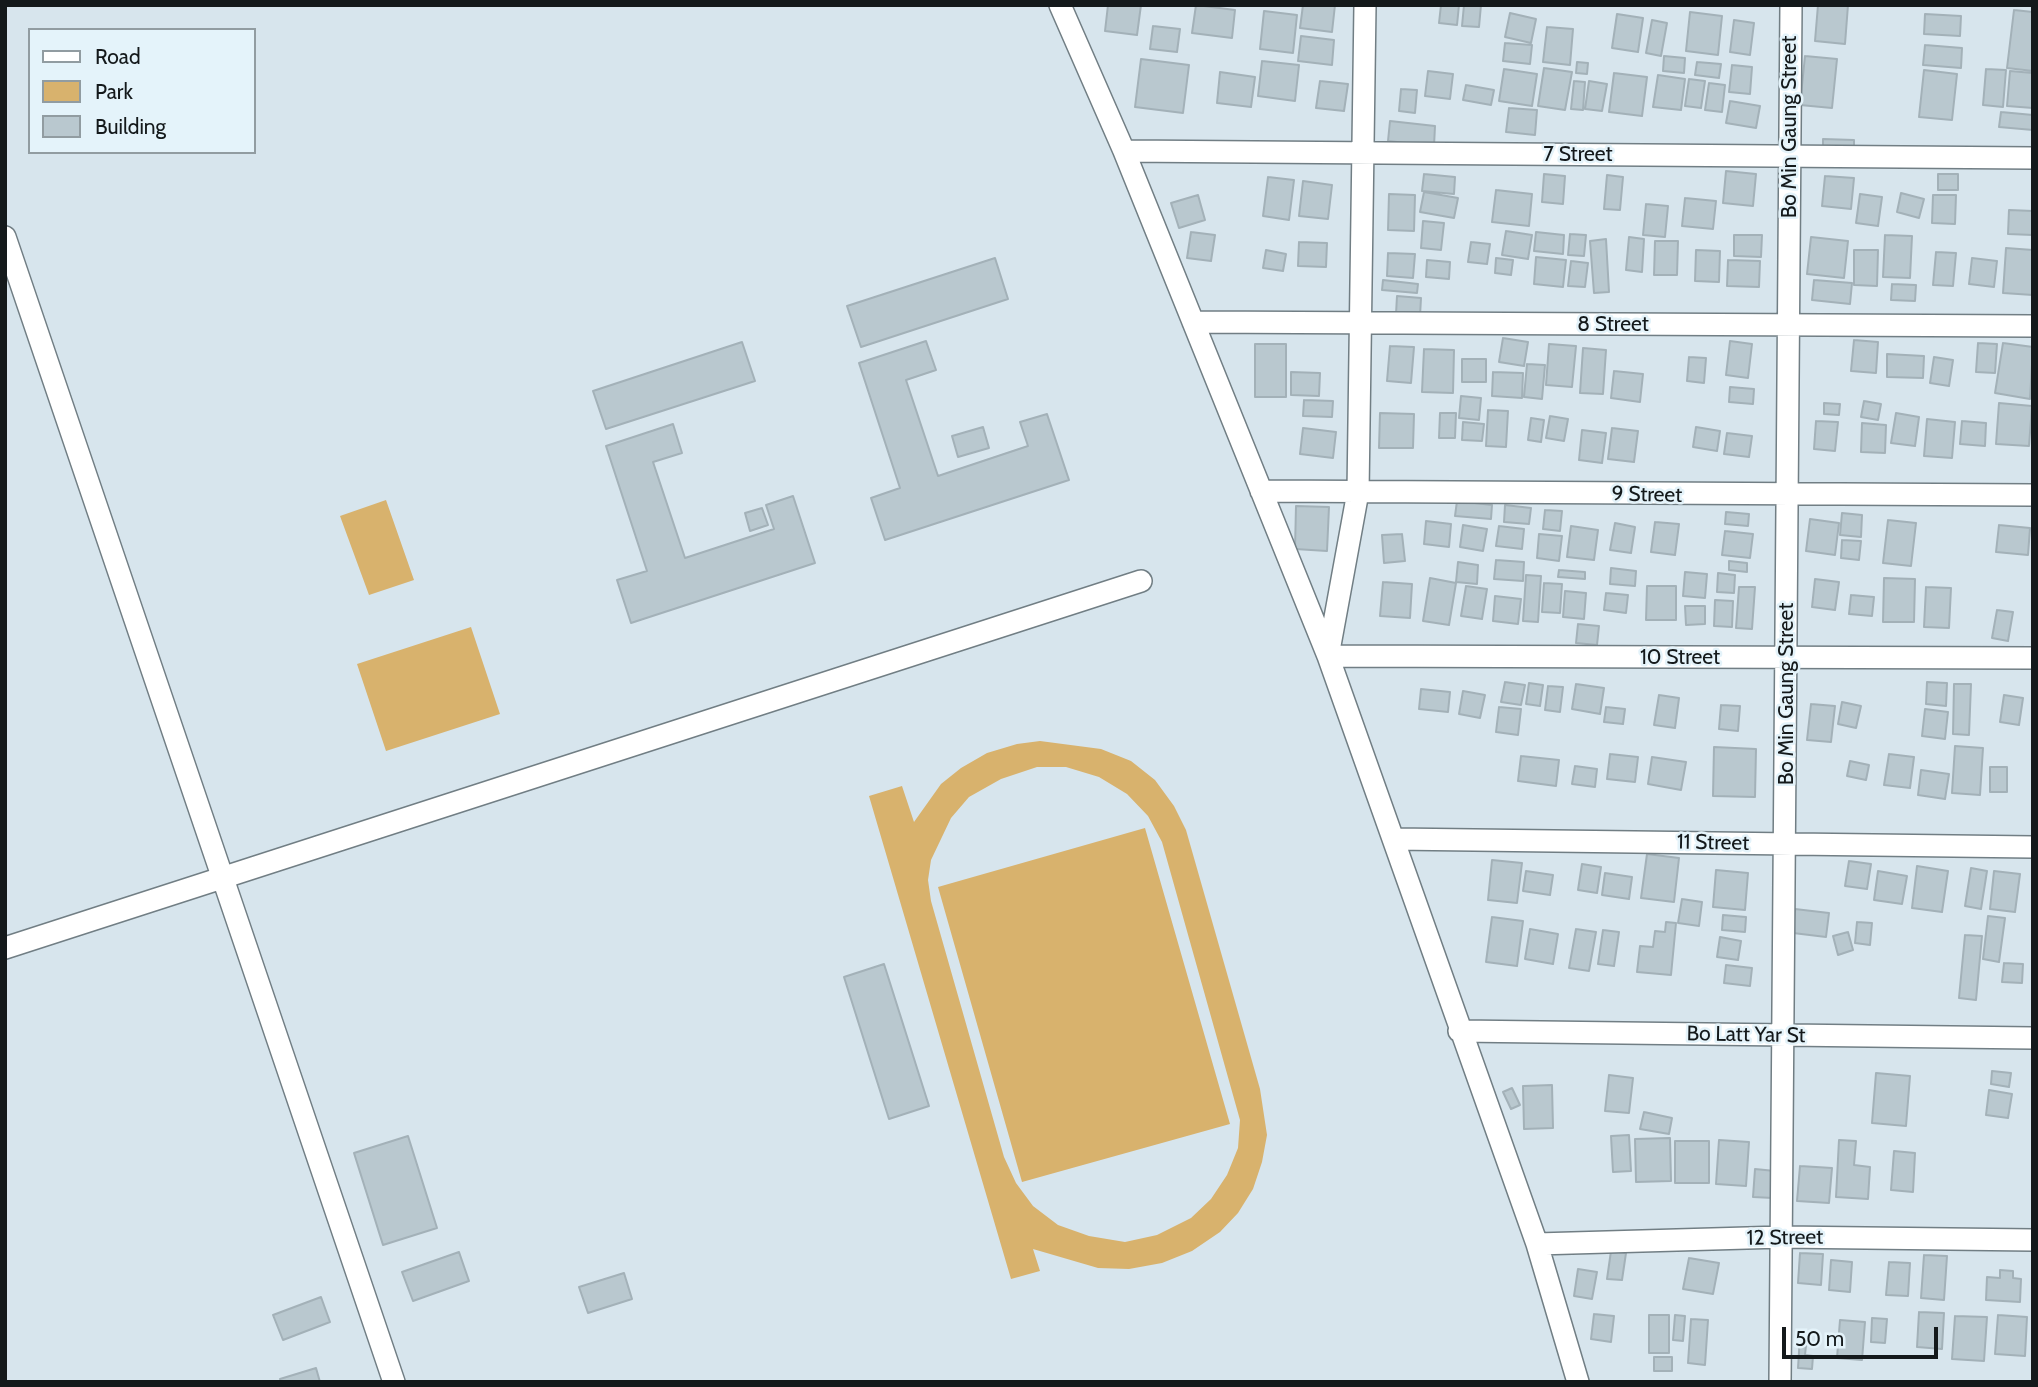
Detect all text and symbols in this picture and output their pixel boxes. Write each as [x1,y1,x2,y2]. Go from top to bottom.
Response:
legend [28,28,256,154]
street label: Bo Min Gaung Street [1777,36,1803,218]
text: Road [95,44,141,69]
text: Park [95,79,133,104]
text: Building [95,114,166,139]
street label: 7 Street [1543,142,1613,168]
street label: 8 Street [1577,312,1649,338]
street label: 9 Street [1611,482,1683,508]
street label: Bo Min Gaung Street [1774,603,1800,785]
street label: 10 Street [1640,645,1720,671]
street label: 11 Street [1677,830,1749,856]
street label: Bo Latt Yar St [1686,1021,1806,1049]
street label: 12 Street [1747,1225,1823,1251]
scale bar [1786,1314,1942,1358]
text: 50 m [1795,1326,1844,1351]

